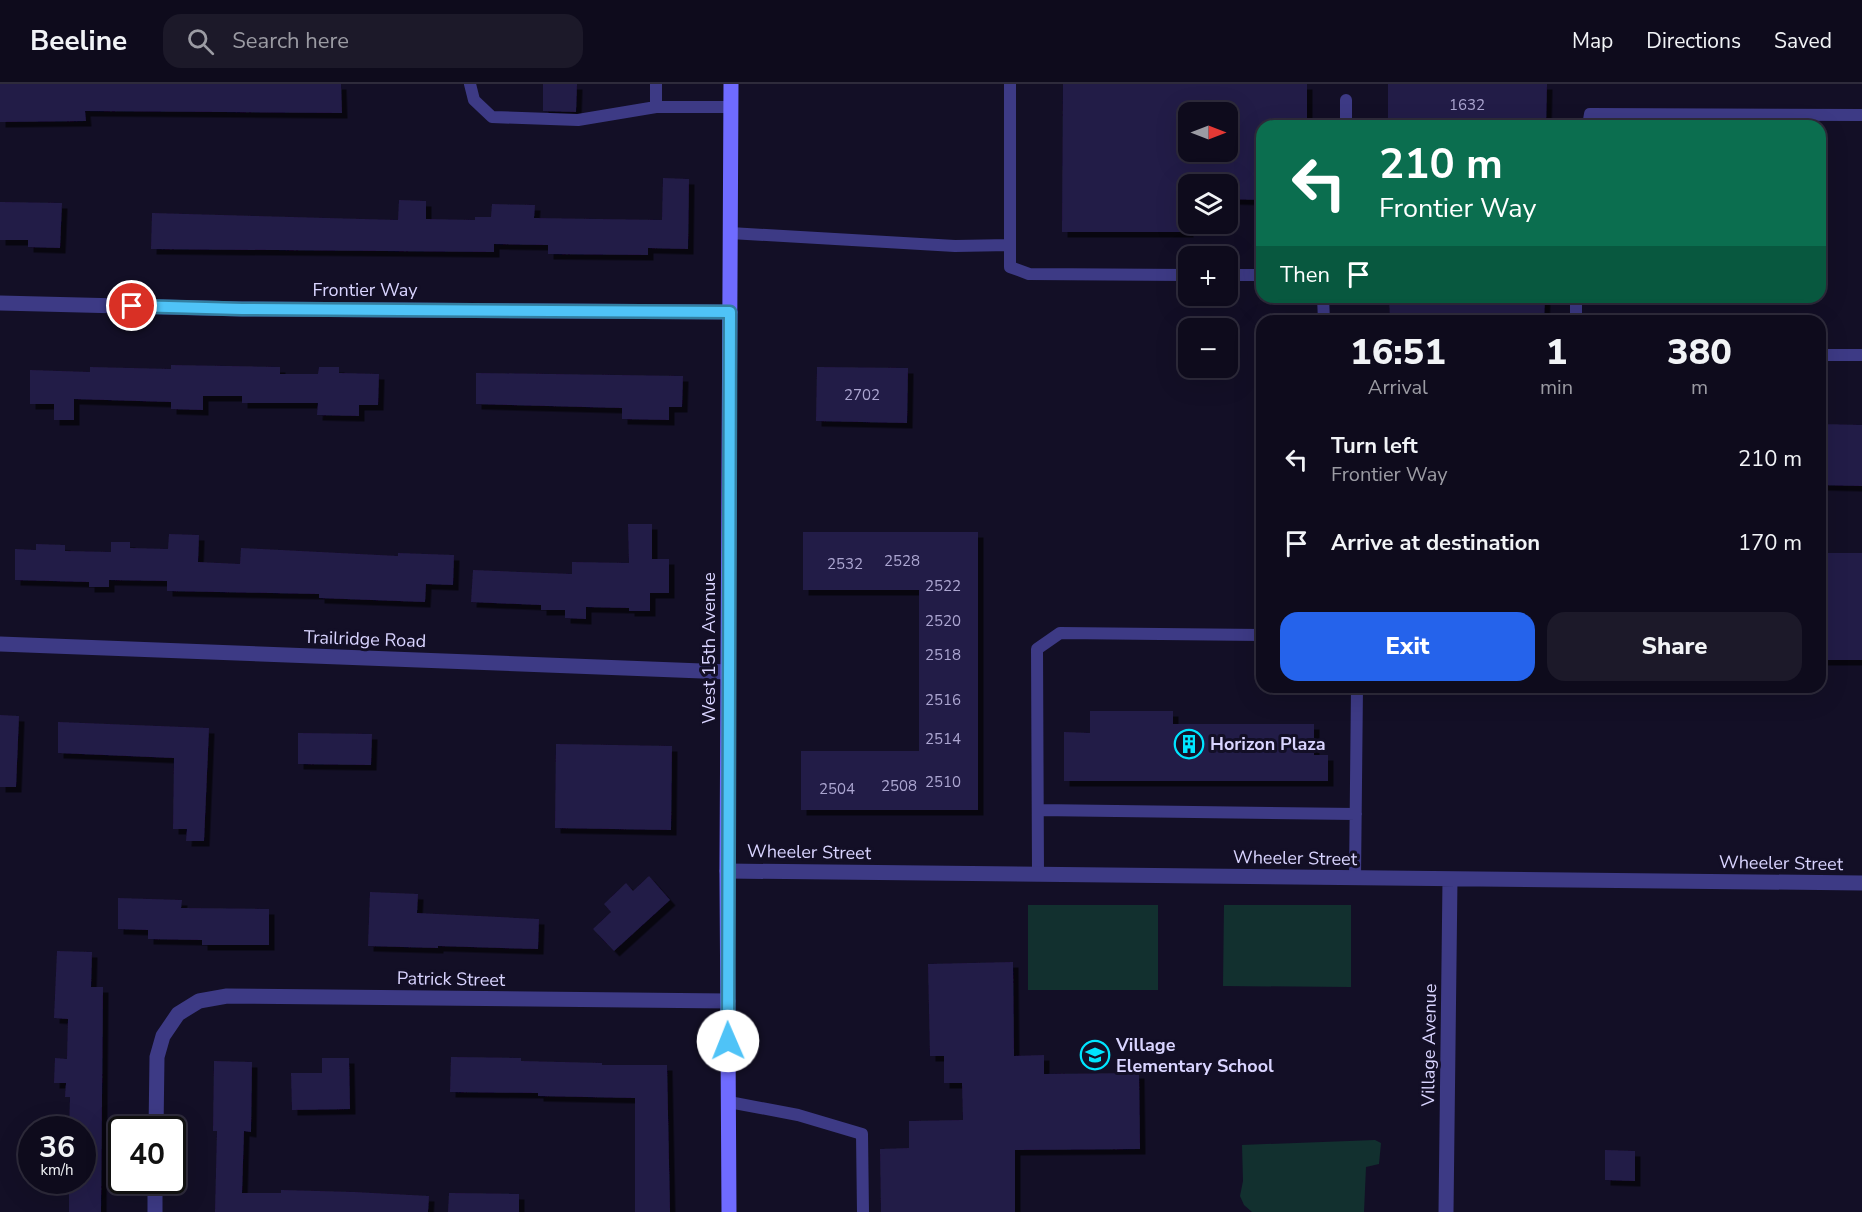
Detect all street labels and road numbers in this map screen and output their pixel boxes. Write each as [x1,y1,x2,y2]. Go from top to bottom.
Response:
street label: Frontier Way [313,278,418,302]
street label: West 15th Avenue [697,572,721,724]
street label: Trailridge Road [303,625,427,653]
street label: Wheeler Street [747,839,872,865]
street label: Wheeler Street [1233,845,1358,871]
street label: Wheeler Street [1719,850,1844,876]
street label: Patrick Street [397,966,506,992]
street label: Village Avenue [1416,983,1442,1108]

